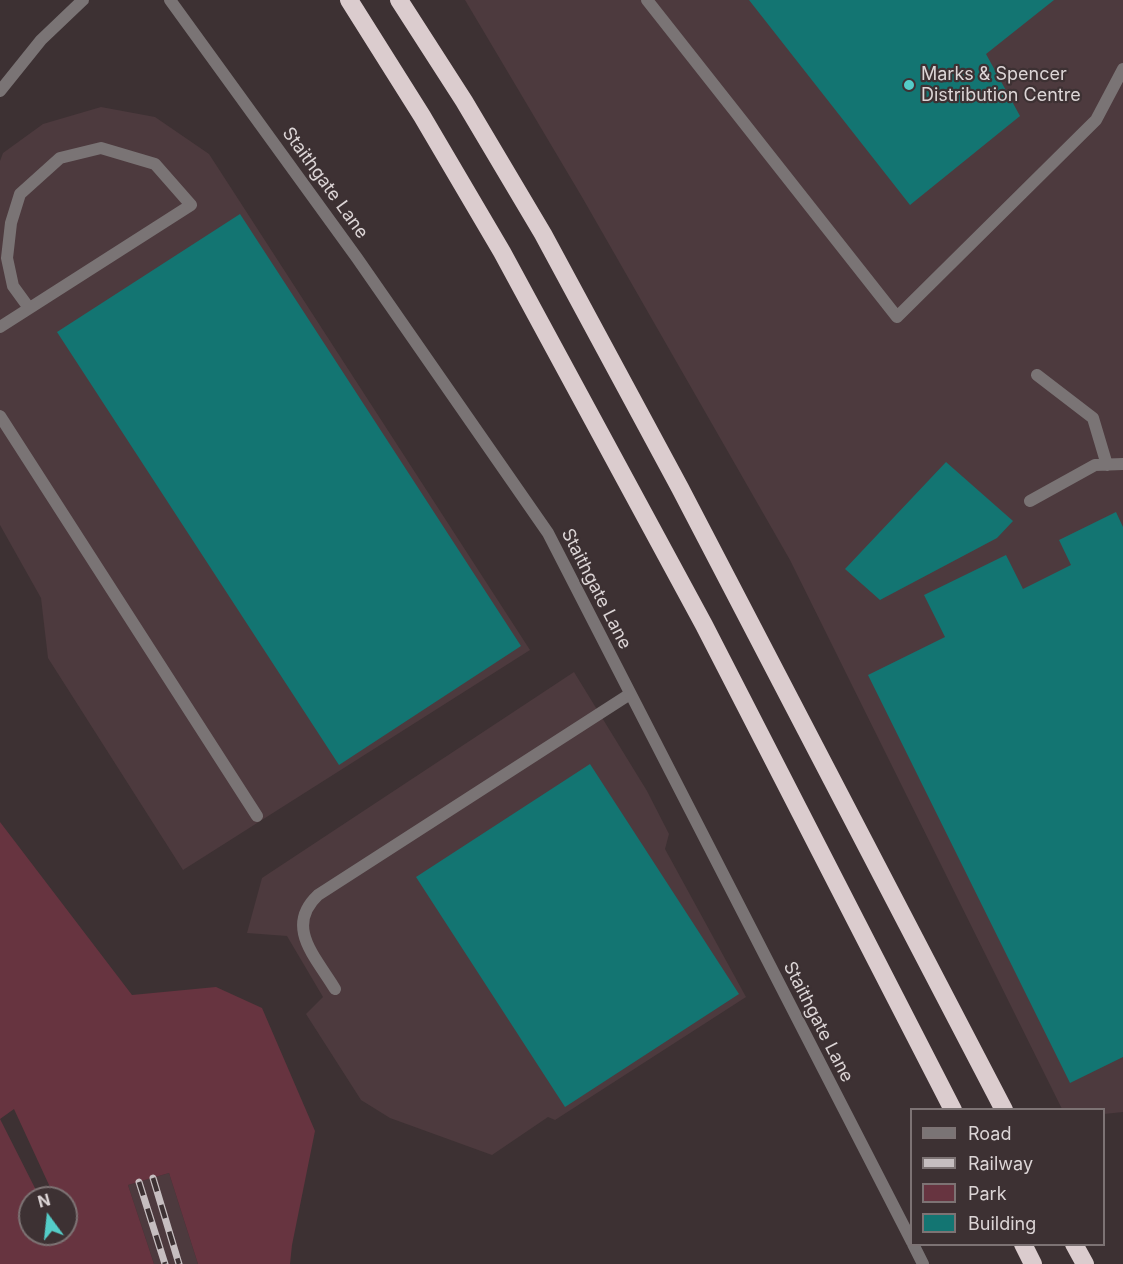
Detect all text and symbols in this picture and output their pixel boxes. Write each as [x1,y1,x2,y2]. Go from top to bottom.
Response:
place label: Marks & Spencer Distribution Centre [921,64,1081,106]
marker: Marks & Spencer Distribution Centre [902,78,916,92]
street label: Staithgate Lane [277,123,373,243]
street label: Staithgate Lane [556,525,636,653]
street label: Staithgate Lane [778,958,858,1086]
legend [910,1108,1105,1246]
text: Road [968,1123,1011,1144]
text: Railway [968,1153,1033,1174]
text: Park [968,1183,1007,1204]
north arrow [18,1186,78,1246]
text: N [35,1189,52,1212]
text: Building [968,1213,1036,1234]

